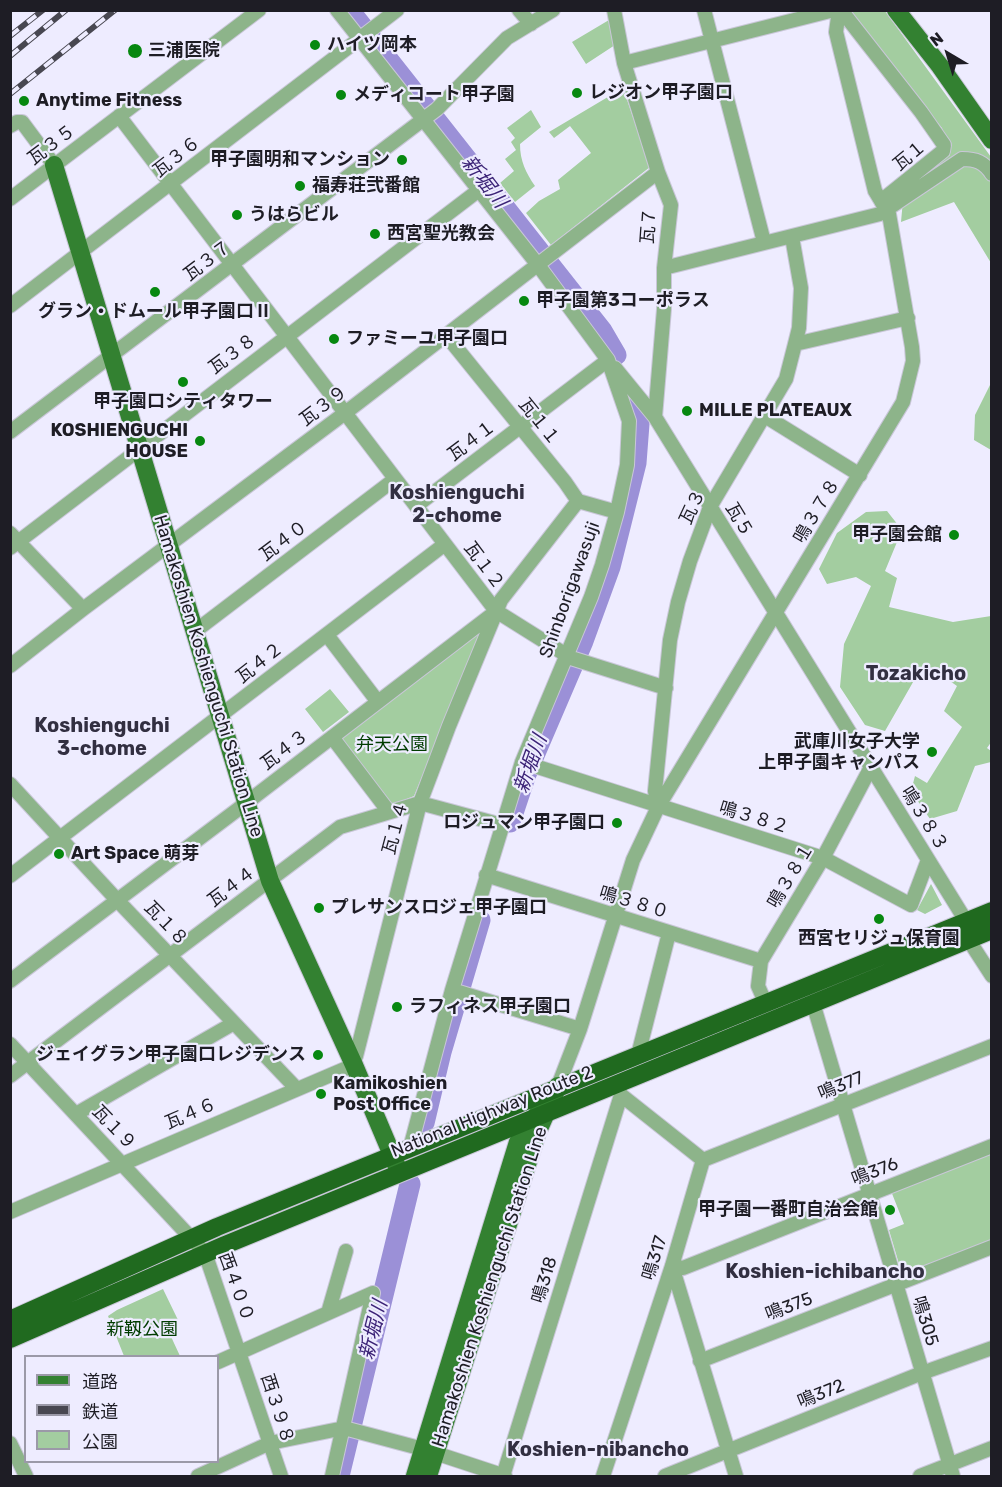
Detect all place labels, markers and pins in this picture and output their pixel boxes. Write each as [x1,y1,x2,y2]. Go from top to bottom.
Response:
place label: ハイツ岡本 [327,34,417,56]
marker: ハイツ岡本 [308,38,322,52]
place label: 三浦医院 [148,40,220,62]
marker: 三浦医院 [126,42,144,60]
place label: レジオン甲子園口 [589,82,733,104]
place label: メディコート甲子園 [353,84,515,106]
marker: レジオン甲子園口 [570,86,584,100]
marker: メディコート甲子園 [334,88,348,102]
place label: Anytime Fitness [36,90,182,112]
marker: Anytime Fitness [17,94,31,108]
place label: 甲子園明和マンション [210,149,390,171]
marker: 甲子園明和マンション [395,153,409,167]
place label: 福寿荘弐番館 [312,175,420,197]
marker: 福寿荘弐番館 [293,179,307,193]
place label: うはらビル [249,204,339,226]
marker: うはらビル [230,208,244,222]
place label: 西宮聖光教会 [387,223,495,245]
marker: 西宮聖光教会 [368,227,382,241]
marker: グラン・ドムール甲子園口Ⅱ [148,285,162,299]
place label: 甲子園第3コーポラス [536,290,710,312]
marker: 甲子園第3コーポラス [517,294,531,308]
place label: グラン・ドムール甲子園口Ⅱ [38,301,272,323]
place label: ファミーユ甲子園口 [346,328,508,350]
marker: ファミーユ甲子園口 [327,332,341,346]
marker: 甲子園口シティタワー [176,375,190,389]
place label: 甲子園口シティタワー [93,391,273,413]
place label: MILLE PLATEAUX [699,400,852,422]
marker: MILLE PLATEAUX [680,404,694,418]
place label: KOSHIENGUCHI HOUSE [50,420,188,462]
marker: KOSHIENGUCHI HOUSE [193,434,207,448]
place label: 甲子園会館 [852,524,942,546]
marker: 甲子園会館 [947,528,961,542]
place label: 武庫川女子大学 上甲子園キャンパス [758,731,920,774]
marker: 武庫川女子大学 上甲子園キャンパス [925,745,939,759]
place label: ロジュマン甲子園口 [443,812,605,834]
marker: ロジュマン甲子園口 [610,816,624,830]
place label: Art Space 萌芽 [71,843,199,865]
marker: Art Space 萌芽 [52,847,66,861]
place label: プレサンスロジェ甲子園口 [331,897,547,919]
marker: プレサンスロジェ甲子園口 [312,901,326,915]
marker: 西宮セリジュ保育園 [872,912,886,926]
place label: 西宮セリジュ保育園 [798,928,960,950]
place label: ラフィネス甲子園口 [409,996,571,1018]
marker: ラフィネス甲子園口 [390,1000,404,1014]
place label: ジェイグラン甲子園口レジデンス [36,1044,306,1066]
marker: ジェイグラン甲子園口レジデンス [311,1048,325,1062]
place label: Kamikoshien Post Office [333,1073,447,1116]
marker: Kamikoshien Post Office [314,1087,328,1101]
place label: 甲子園一番町自治会館 [698,1199,878,1221]
marker: 甲子園一番町自治会館 [883,1203,897,1217]

